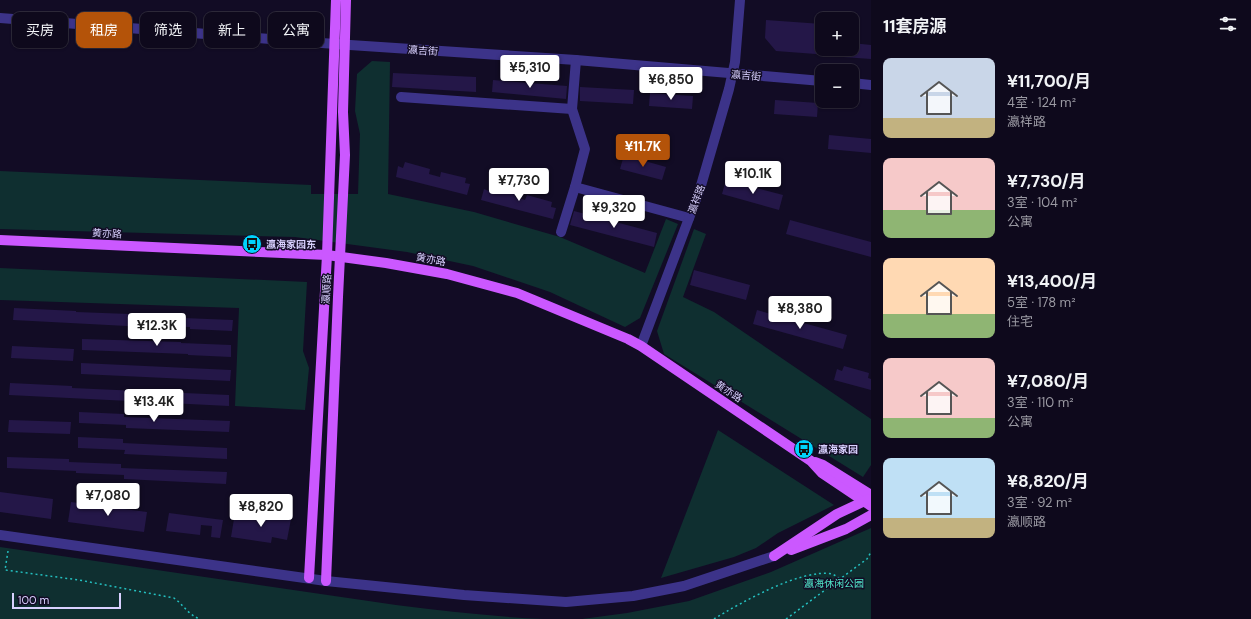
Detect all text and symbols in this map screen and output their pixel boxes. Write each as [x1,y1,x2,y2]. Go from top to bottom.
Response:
chip: 买房 [12,12,68,48]
chip: 租房 [76,12,132,48]
chip: 筛选 [140,12,196,48]
chip: 新上 [204,12,260,48]
chip: 公寓 [268,12,324,48]
map controls [815,12,859,108]
button: + [815,12,859,56]
icon: filters [1217,13,1239,35]
text: 11套房源 [883,15,946,37]
street label: 瀛吉街 [408,43,438,58]
pin: ¥5,310 [497,55,563,89]
text: ¥5,310 [509,59,551,76]
button: − [815,64,859,108]
pin: ¥6,850 [638,67,704,101]
street label: 瀛吉街 [730,68,761,83]
text: ¥11,700/月 [1007,70,1091,92]
text: ¥6,850 [648,71,694,88]
icon: home [915,74,963,122]
text: 4室 · 124 m² [1007,94,1076,111]
text: 瀛祥路 [1007,113,1046,130]
pin: ¥11.7K [610,134,676,168]
text: ¥11.7K [625,138,661,155]
pin: ¥10.1K [720,161,786,195]
text: ¥10.1K [734,165,772,182]
pin: ¥7,730 [486,168,552,202]
text: ¥7,730/月 [1007,170,1086,192]
text: ¥7,730 [498,172,540,189]
icon: home [915,174,963,222]
street label: 瀛祥路 [685,183,708,215]
text: 3室 · 104 m² [1007,194,1077,211]
pin: ¥9,320 [581,195,647,229]
text: ¥9,320 [592,199,636,216]
text: 公寓 [1007,213,1033,230]
street label: 黄亦路 [92,226,122,241]
bus stop icon: 瀛海家园东 [241,233,263,255]
place label: 瀛海家园东 [266,238,316,251]
street label: 黄亦路 [415,250,447,268]
text: ¥13,400/月 [1007,270,1097,292]
street label: 瀛顺路 [319,274,334,304]
icon: home [915,274,963,322]
text: 5室 · 178 m² [1007,294,1075,311]
pin: ¥8,380 [767,296,833,330]
text: ¥8,380 [777,300,823,317]
pin: ¥12.3K [124,313,190,347]
text: 住宅 [1007,313,1033,330]
text: ¥12.3K [137,317,177,334]
text: ¥7,080/月 [1007,370,1089,392]
icon: home [915,374,963,422]
street label: 黄亦路 [713,378,745,405]
pin: ¥13.4K [121,389,187,423]
text: ¥13.4K [133,393,175,410]
text: 3室 · 110 m² [1007,394,1074,411]
text: 公寓 [1007,413,1033,430]
bus stop icon: 瀛海家园 [793,438,815,460]
place label: 瀛海家园 [818,443,858,456]
text: ¥8,820/月 [1007,470,1089,492]
icon: home [915,474,963,522]
pin: ¥7,080 [75,483,141,517]
text: ¥7,080 [86,487,130,504]
pin: ¥8,820 [228,494,294,528]
text: 3室 · 92 m² [1007,494,1072,511]
text: ¥8,820 [239,498,283,515]
text: 瀛顺路 [1007,513,1046,530]
park label: 瀛海休闲公园 [804,577,864,590]
scale bar [12,591,121,610]
text: 100 m [18,593,49,607]

